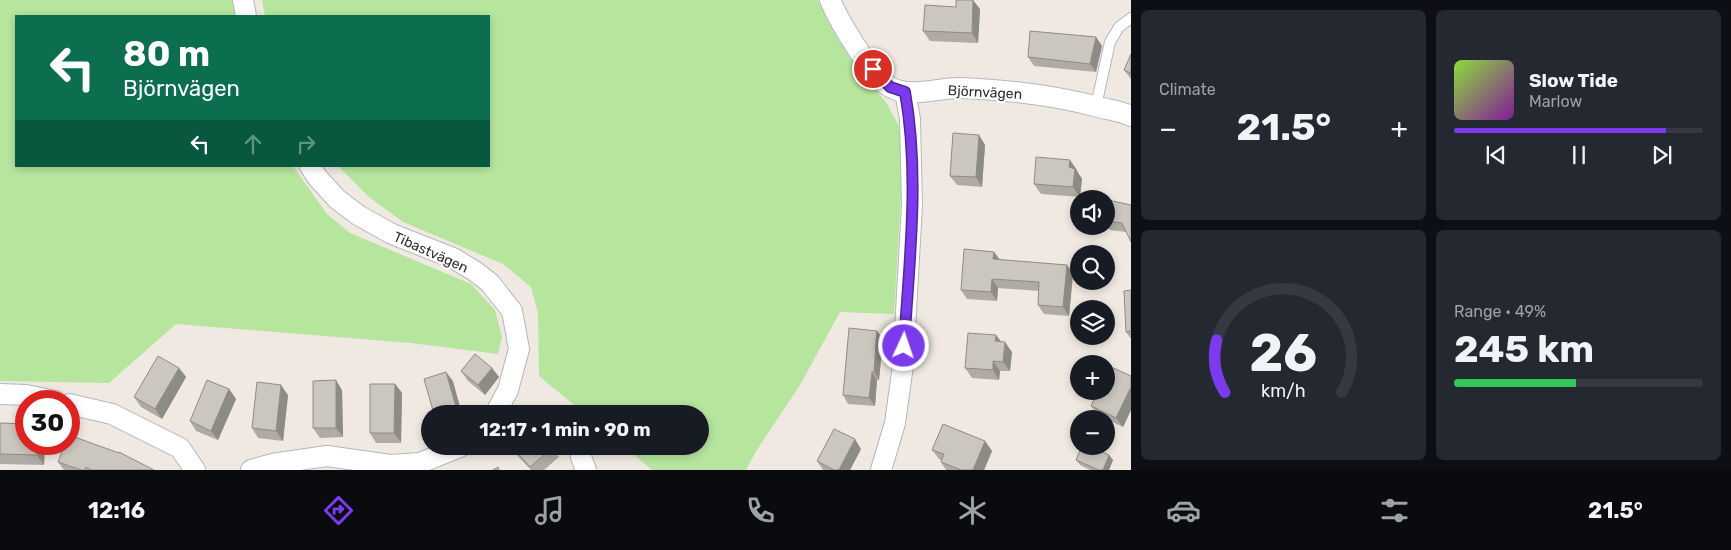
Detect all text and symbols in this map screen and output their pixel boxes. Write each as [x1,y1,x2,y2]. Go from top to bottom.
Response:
text: 80 m [123,33,210,75]
icon: left [40,35,105,100]
pin [852,48,894,90]
icon: arrive [859,55,887,83]
text: Slow Tide [1529,69,1618,92]
text: Björnvägen [123,75,240,102]
text: Climate [1159,80,1216,99]
street label: Björnvägen [947,82,1023,103]
text: Marlow [1529,92,1582,111]
text: 21.5° [1237,104,1331,150]
text: − [1159,112,1177,145]
text: + [1391,112,1408,145]
icon: left [186,130,214,158]
icon: ahead [239,130,267,158]
icon: right [292,130,320,158]
icon: previous [1482,141,1510,169]
icon: pause [1565,141,1593,169]
icon: next [1648,141,1676,169]
map controls [1070,190,1115,455]
button: sound [1070,190,1115,235]
street label: Tibastvägen [391,228,471,276]
button: search [1070,245,1115,290]
button: layers [1070,300,1115,345]
text: Range · 49% [1454,302,1546,321]
position arrow [877,319,929,371]
text: 26 [1250,322,1317,384]
text: 245 km [1454,326,1594,372]
button: + [1070,355,1115,400]
text: km/h [1261,380,1306,401]
speed limit sign: 30 [15,390,80,455]
button: − [1070,410,1115,455]
text: 12:17 · 1 min · 90 m [479,418,651,441]
icon: directions [321,493,356,528]
icon: music [532,493,567,528]
icon: phone [743,493,778,528]
icon: climate [955,493,990,528]
icon: car [1166,493,1201,528]
icon: filters [1377,493,1412,528]
text: 12:16 [88,497,145,524]
text: 21.5° [1588,497,1643,524]

